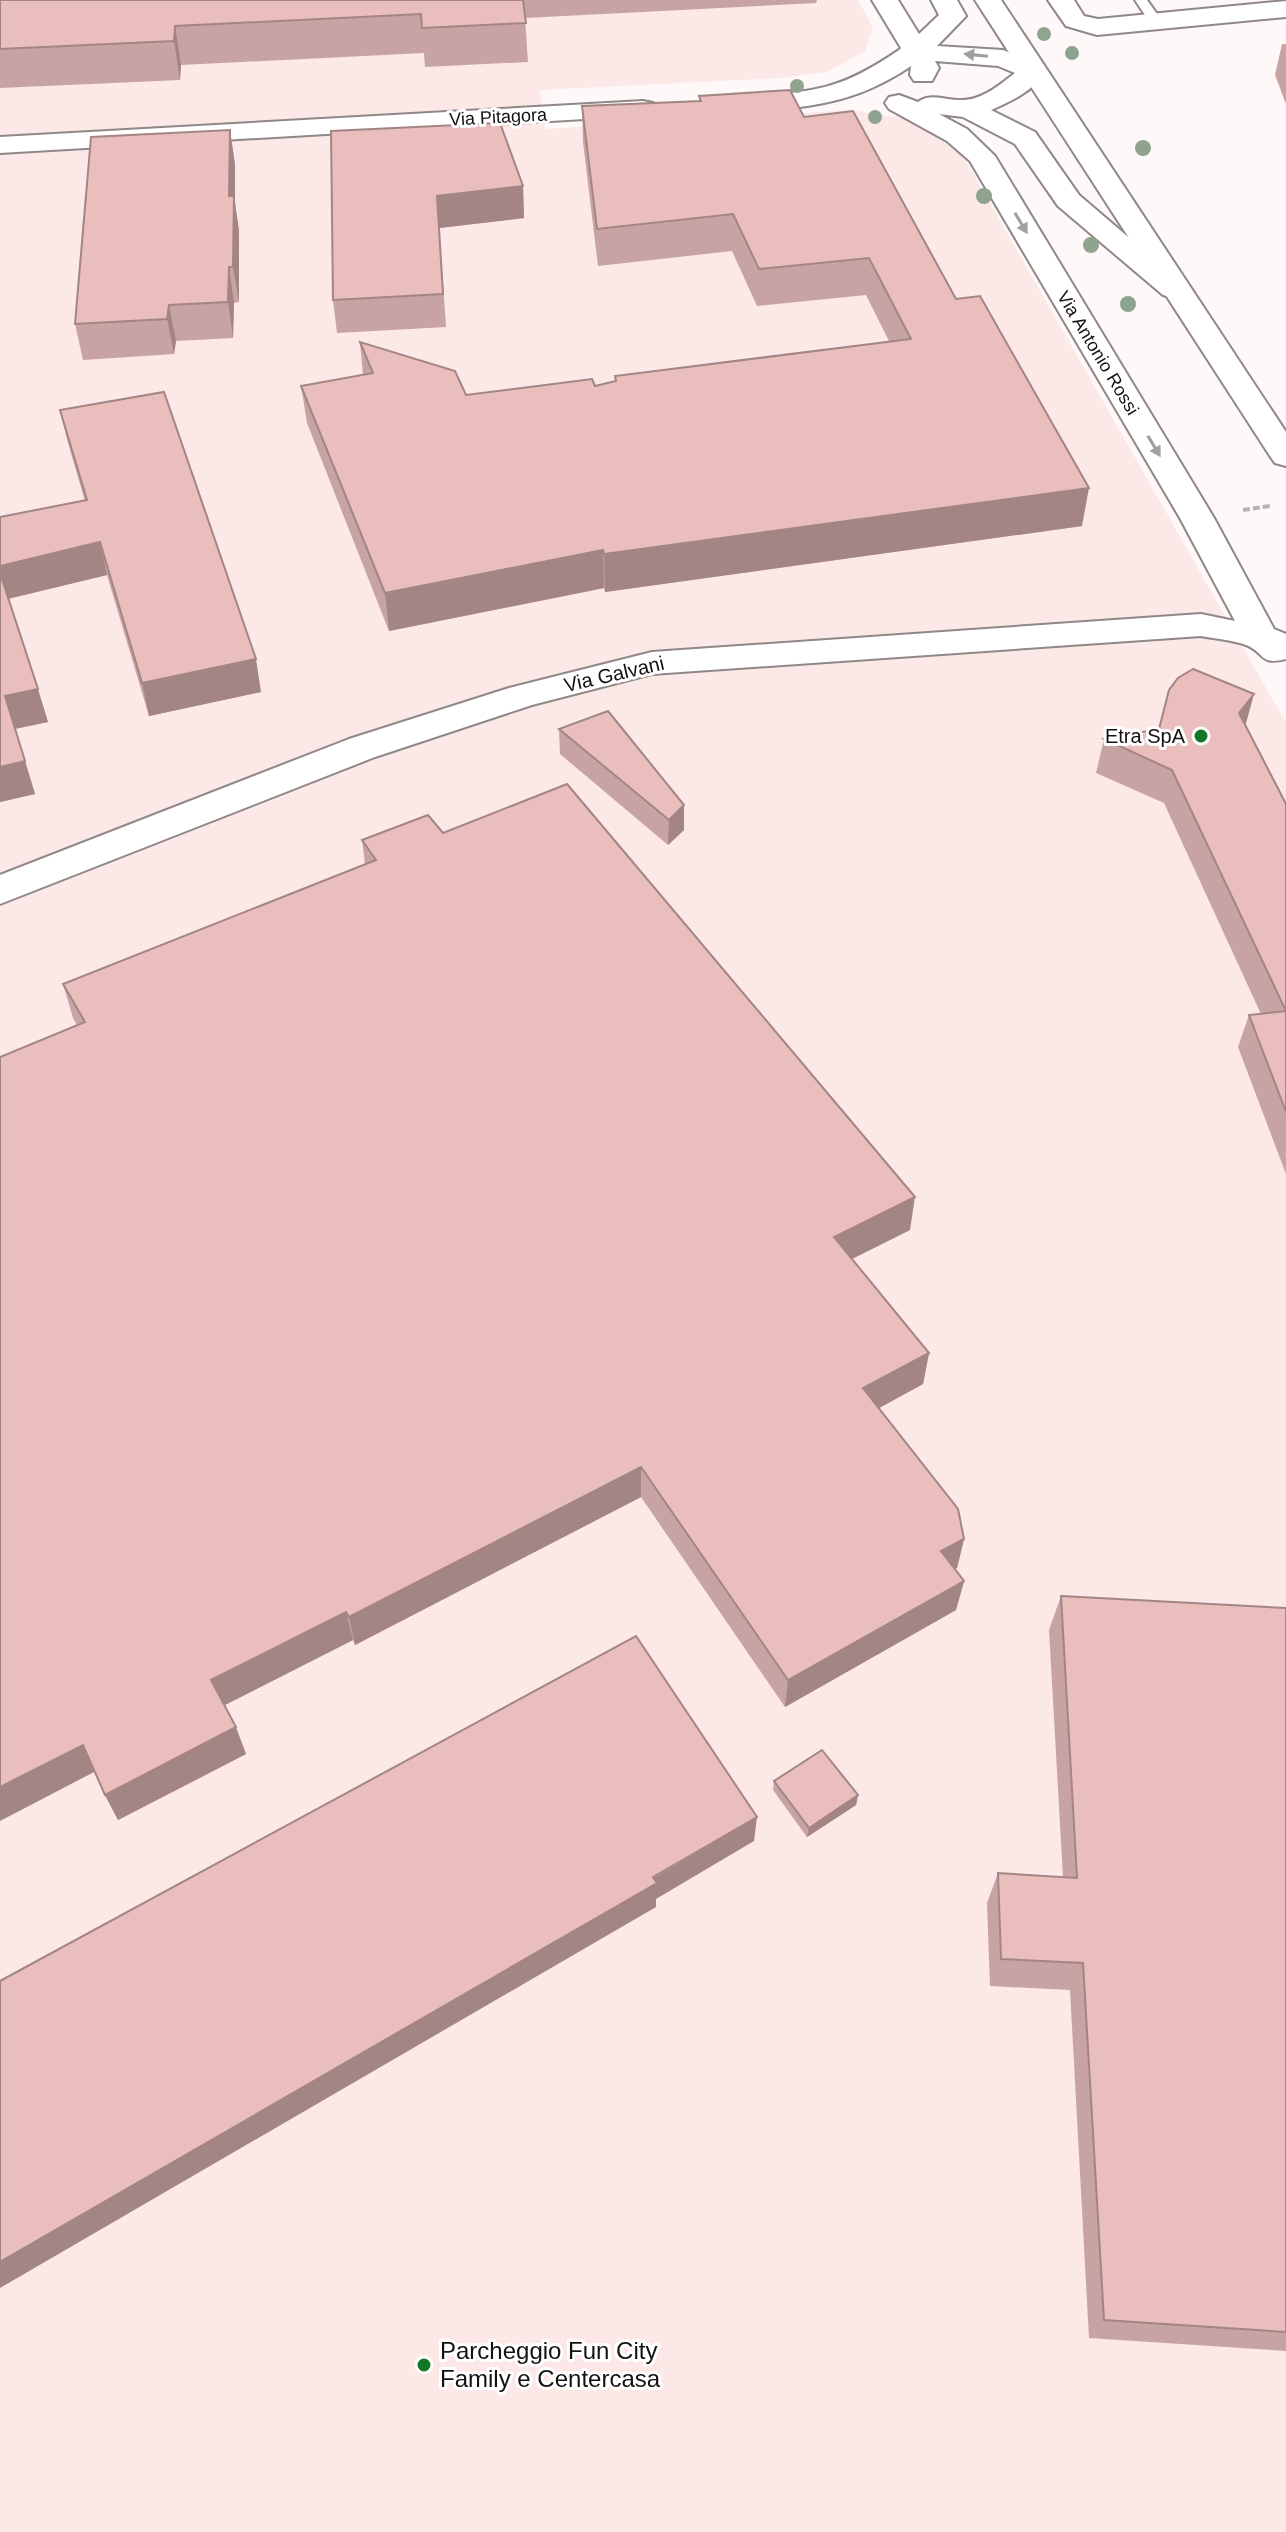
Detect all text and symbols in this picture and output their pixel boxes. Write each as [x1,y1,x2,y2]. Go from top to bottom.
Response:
one-way arrow [963,48,988,61]
street label: Via Pitagora [449,104,548,130]
one-way arrow [1013,212,1027,234]
street label: Via Antonio Rossi [1053,288,1143,418]
one-way arrow [1147,435,1161,457]
street label: Via Galvani [562,652,666,696]
place label: Etra SpA [1105,725,1186,747]
marker: Etra SpA [1192,727,1210,745]
place label: Parcheggio Fun City Family e Centercasa [440,2337,661,2392]
marker: Parcheggio Fun City Family e Centercasa [415,2356,433,2374]

